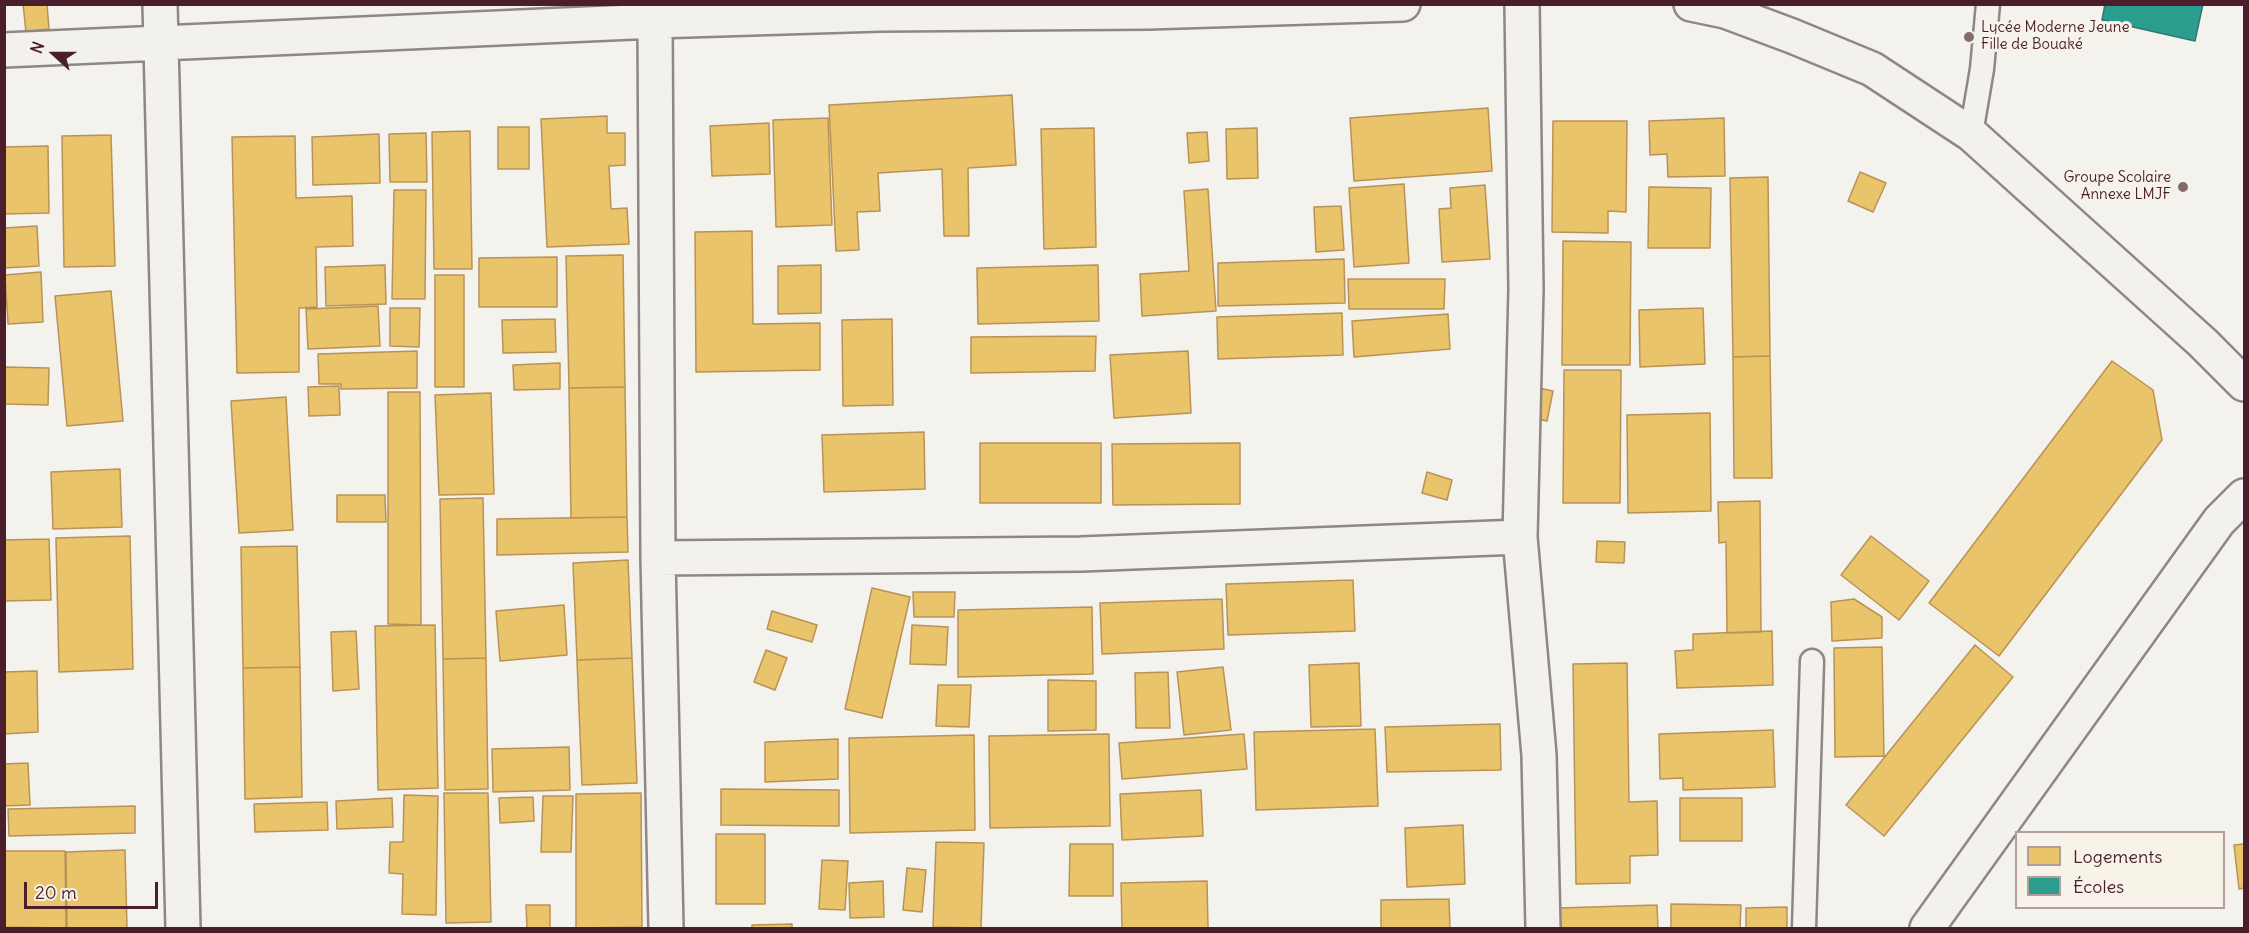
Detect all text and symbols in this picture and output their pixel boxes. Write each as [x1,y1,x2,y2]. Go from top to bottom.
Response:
place label: Lycée Moderne Jeune Fille de Bouaké [1981,19,2130,54]
north arrow [24,24,84,84]
marker: Lycée Moderne Jeune Fille de Bouaké [1962,30,1976,44]
text: N [26,39,49,56]
place label: Groupe Scolaire Annexe LMJF [2063,169,2171,204]
marker: Groupe Scolaire Annexe LMJF [2176,180,2190,194]
legend [2015,831,2225,909]
text: Logements [2073,845,2162,868]
scale bar [27,870,160,908]
text: Écoles [2073,875,2124,898]
text: 20 m [35,881,77,904]

